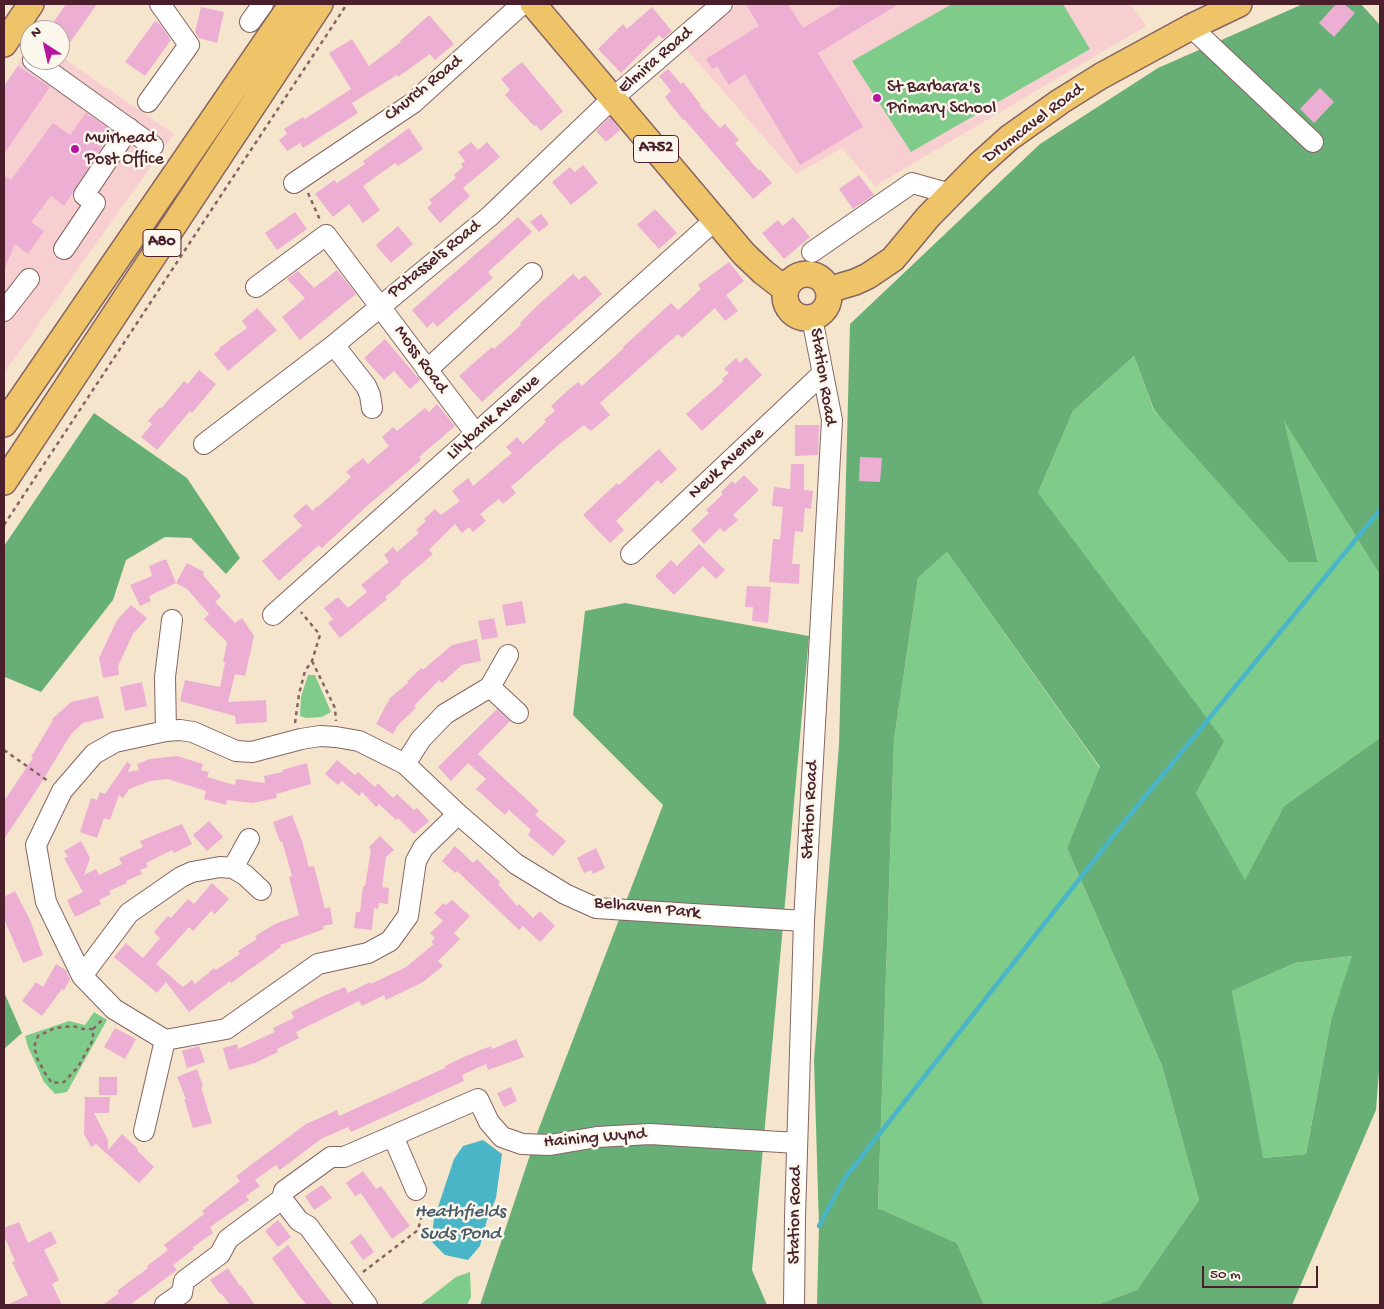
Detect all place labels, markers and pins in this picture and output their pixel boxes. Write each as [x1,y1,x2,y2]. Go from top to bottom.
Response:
place label: St Barbara's Primary School [887,77,996,120]
marker: St Barbara's Primary School [871,92,883,104]
place label: Muirhead Post Office [85,128,164,170]
marker: Muirhead Post Office [69,143,81,155]

